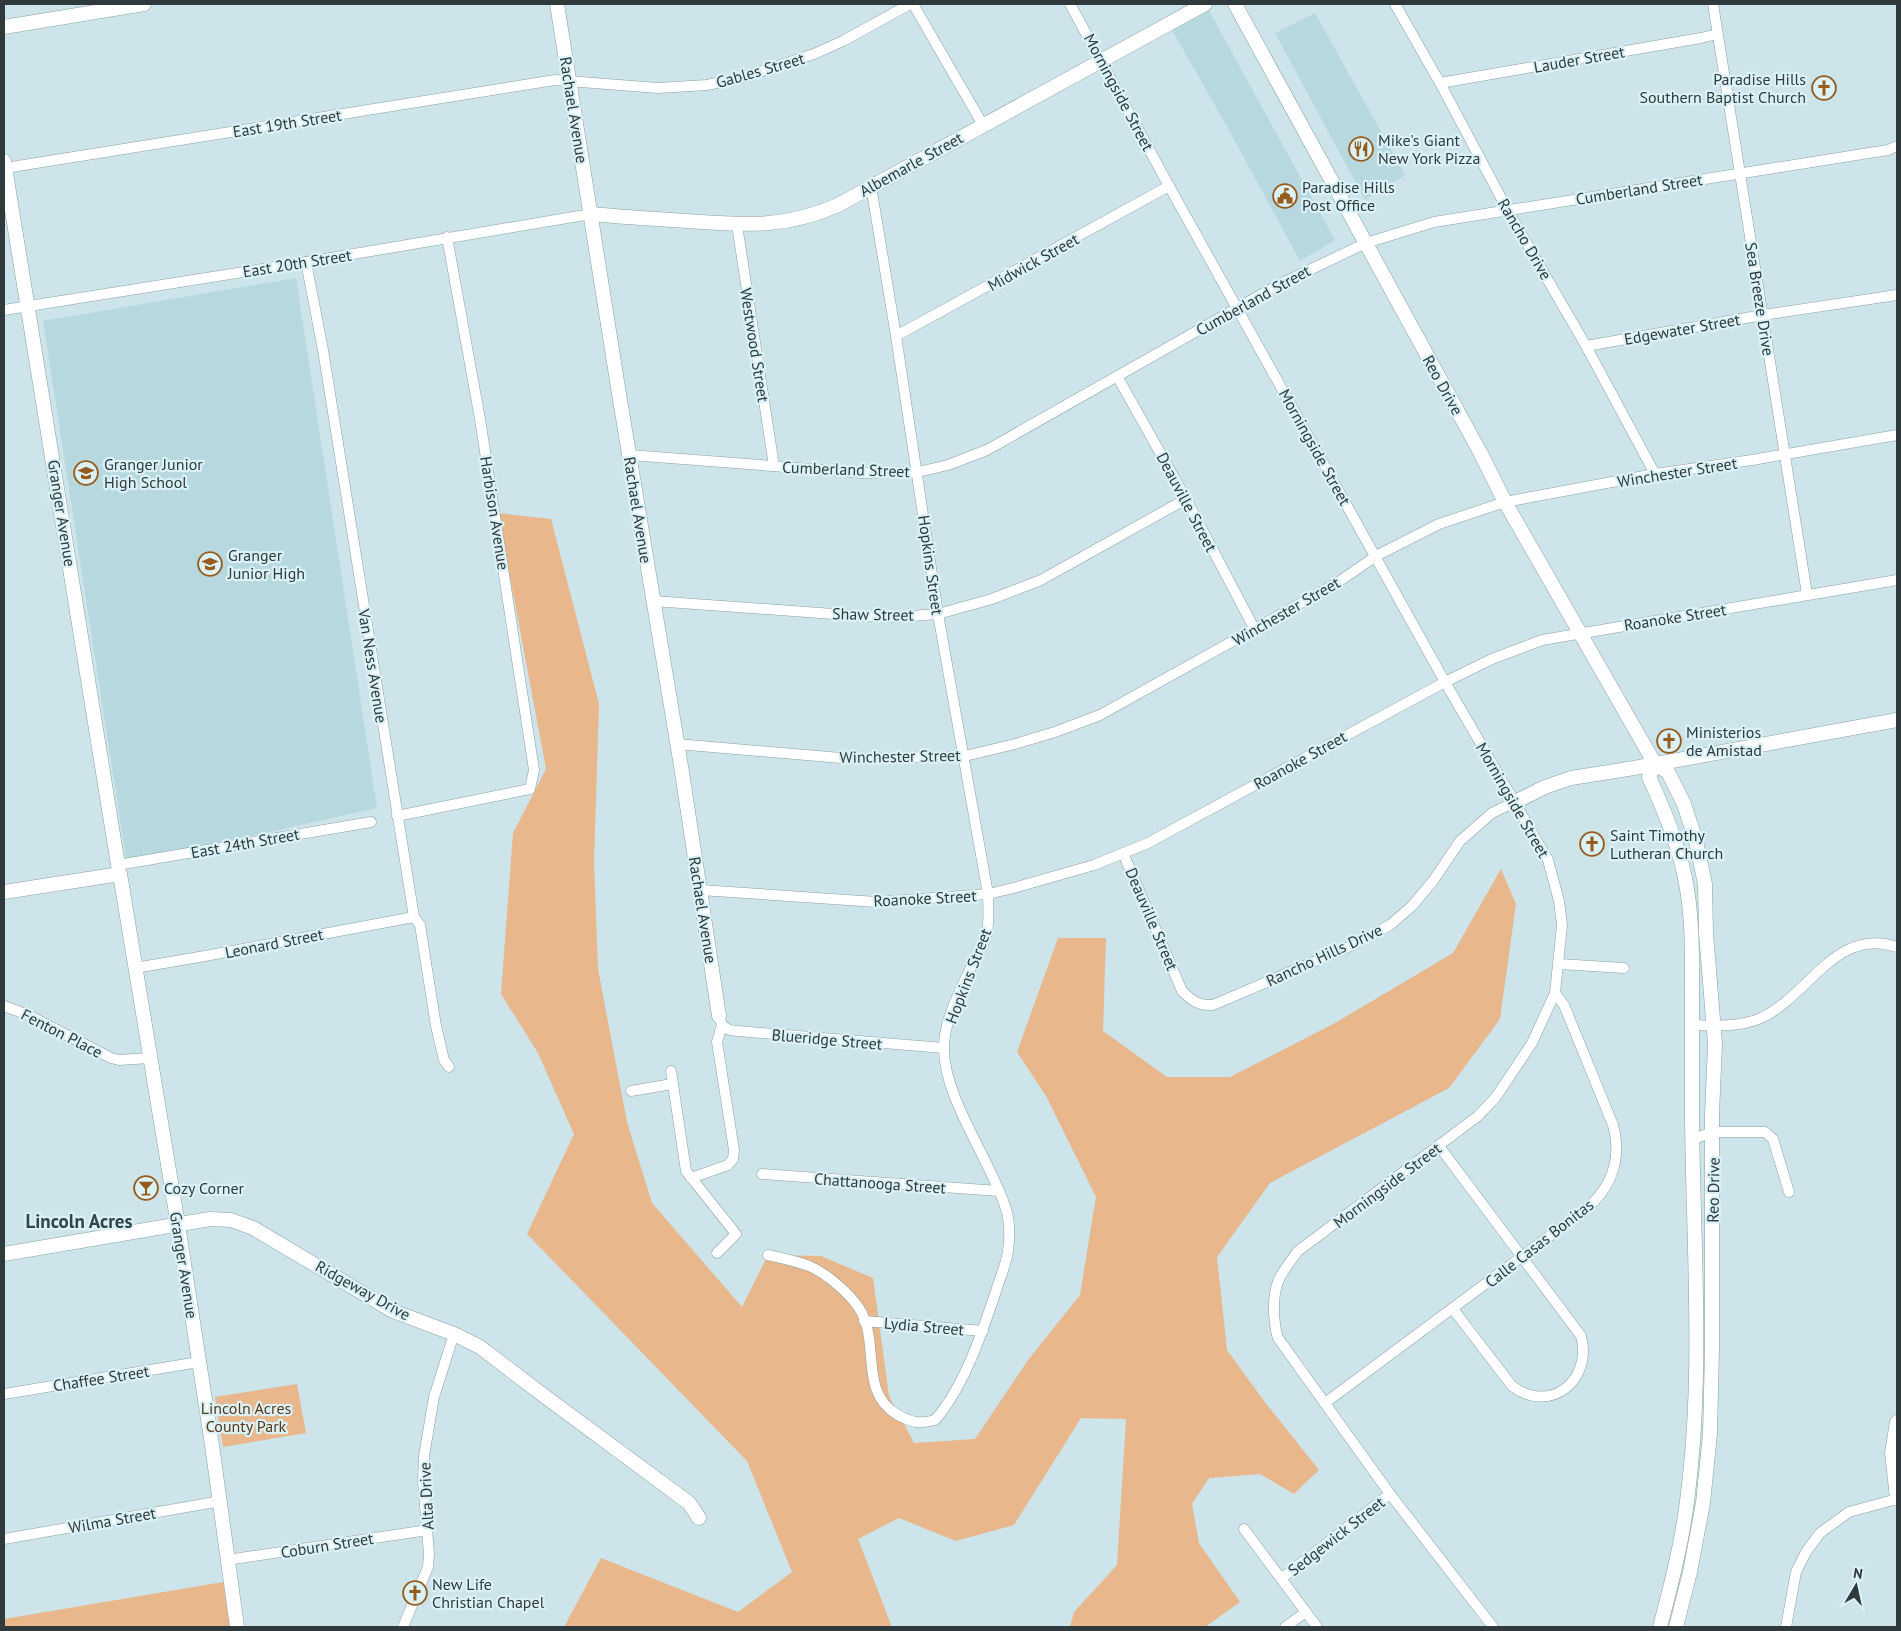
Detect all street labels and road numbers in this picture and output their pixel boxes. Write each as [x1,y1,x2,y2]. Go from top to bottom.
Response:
street label: Morningside Street [1080,30,1159,155]
street label: Lauder Street [1532,41,1627,77]
street label: Gables Street [713,48,807,92]
street label: Rachael Avenue [556,55,592,165]
street label: East 19th Street [231,104,343,141]
street label: Albemarle Street [856,127,967,201]
street label: Cumberland Street [1574,169,1704,209]
street label: Rancho Drive [1494,195,1556,283]
street label: Midwick Street [984,228,1083,295]
street label: Sea Breeze Drive [1741,241,1779,357]
street label: East 20th Street [241,244,353,281]
street label: Cumberland Street [1192,260,1314,340]
street label: Westwood Street [736,286,774,404]
street label: Edgewater Street [1622,309,1742,349]
street label: Reo Drive [1418,352,1468,418]
street label: Morningside Street [1275,385,1356,509]
street label: Deauville Street [1152,449,1222,556]
street label: Winchester Street [1616,453,1739,491]
street label: Harbison Avenue [476,455,514,571]
street label: Rachael Avenue [620,455,656,565]
street label: Cumberland Street [782,457,911,481]
street label: Granger Avenue [44,458,80,568]
street label: Hopkins Street [914,514,948,617]
street label: Winchester Street [1229,572,1344,650]
street label: Roanoke Street [1622,599,1728,635]
street label: Shaw Street [832,603,915,625]
street label: Van Ness Avenue [354,606,392,725]
street label: Roanoke Street [1250,726,1351,794]
street label: Morningside Street [1472,739,1554,862]
street label: Winchester Street [839,745,961,767]
street label: East 24th Street [189,824,301,862]
street label: Rachael Avenue [685,855,721,965]
street label: Deauville Street [1121,865,1183,974]
street label: Roanoke Street [873,885,978,911]
street label: Rancho Hills Drive [1263,919,1385,991]
street label: Leonard Street [223,924,325,962]
street label: Hopkins Street [941,925,996,1027]
street label: Fenton Place [18,1004,106,1062]
street label: Blueridge Street [771,1024,884,1054]
street label: Morningside Street [1329,1138,1445,1232]
street label: Reo Drive [1702,1157,1724,1223]
street label: Chattanooga Street [813,1168,947,1198]
street label: Calle Casas Bonitas [1481,1194,1597,1292]
street label: Granger Avenue [166,1210,202,1320]
street label: Ridgeway Drive [312,1256,414,1324]
street label: Lydia Street [883,1313,965,1340]
street label: Chaffee Street [51,1360,151,1395]
street label: Alta Drive [414,1462,438,1530]
street label: Sedgewick Street [1284,1492,1389,1580]
street label: Wilma Street [67,1502,158,1538]
street label: Coburn Street [279,1528,375,1562]

